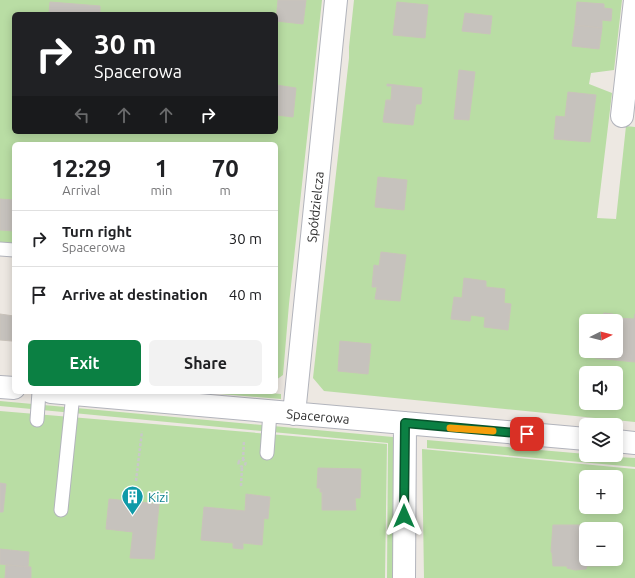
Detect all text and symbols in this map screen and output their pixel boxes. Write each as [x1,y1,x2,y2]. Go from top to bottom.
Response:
icon: right [28,28,80,80]
text: 30 m [94,28,156,59]
text: Spacerowa [94,61,182,81]
icon: left [71,104,93,126]
icon: ahead [113,104,135,126]
icon: ahead [155,104,177,126]
icon: right [197,104,219,126]
text: 12:29 [51,155,111,182]
text: 1 [155,155,168,182]
text: 70 [212,155,239,182]
street label: Spółdzielcza [304,171,326,243]
text: Arrival [62,183,100,197]
text: min [151,183,172,197]
text: m [220,183,231,197]
text: Turn right [62,223,132,240]
icon: right [28,228,50,250]
text: 30 m [229,230,262,247]
text: Spacerowa [62,240,126,254]
icon: arrive [28,284,50,306]
text: Arrive at destination [62,286,208,303]
text: 40 m [229,286,262,303]
north arrow [579,314,623,358]
map controls [579,314,623,566]
button: Exit [28,340,141,386]
button: Share [149,340,262,386]
button: sound [579,366,623,410]
street label: Spacerowa [286,406,350,426]
pin [510,417,544,451]
button: layers [579,418,623,462]
icon: arrive [516,423,538,445]
button: + [579,470,623,514]
building icon: Kizi [120,484,146,517]
place label: Kizi [148,490,168,504]
position arrow [383,495,425,537]
button: − [579,522,623,566]

